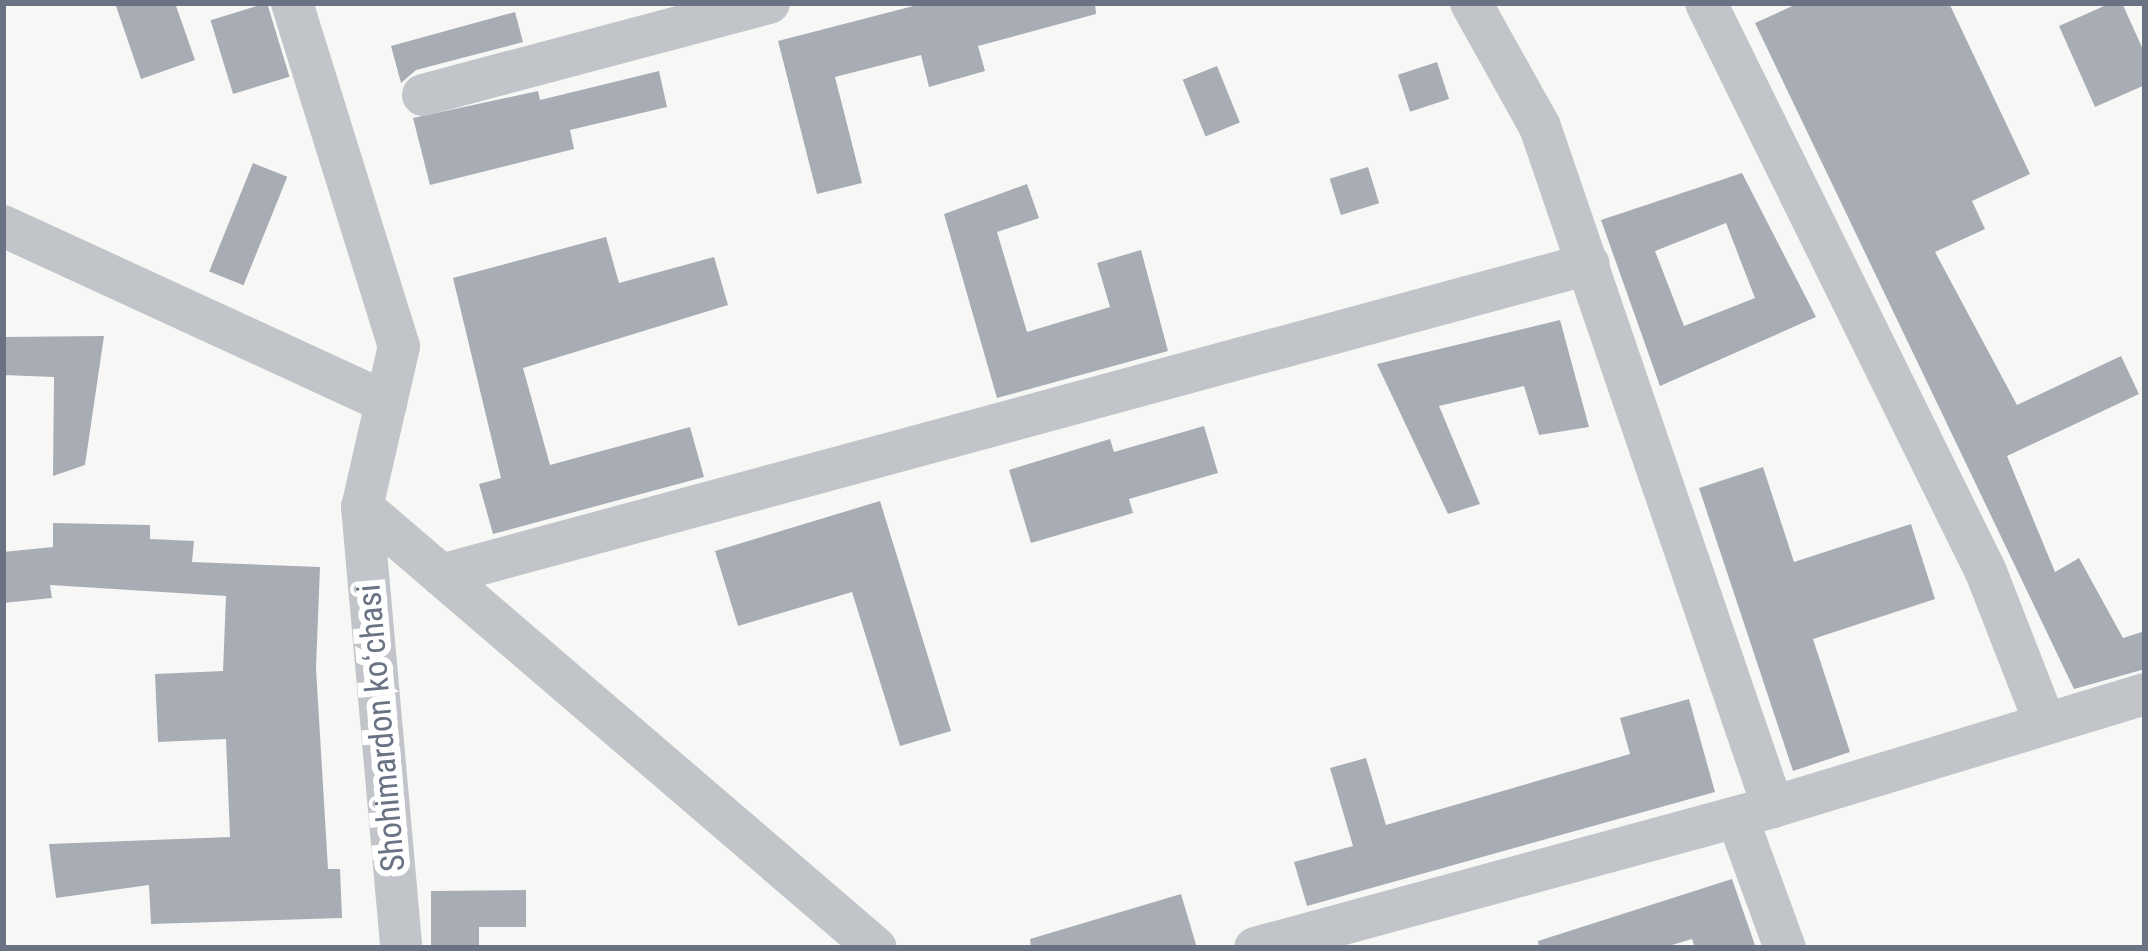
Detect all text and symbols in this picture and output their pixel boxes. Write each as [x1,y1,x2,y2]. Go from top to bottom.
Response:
street label: Shohimardon koʻchasi [349,583,413,873]

